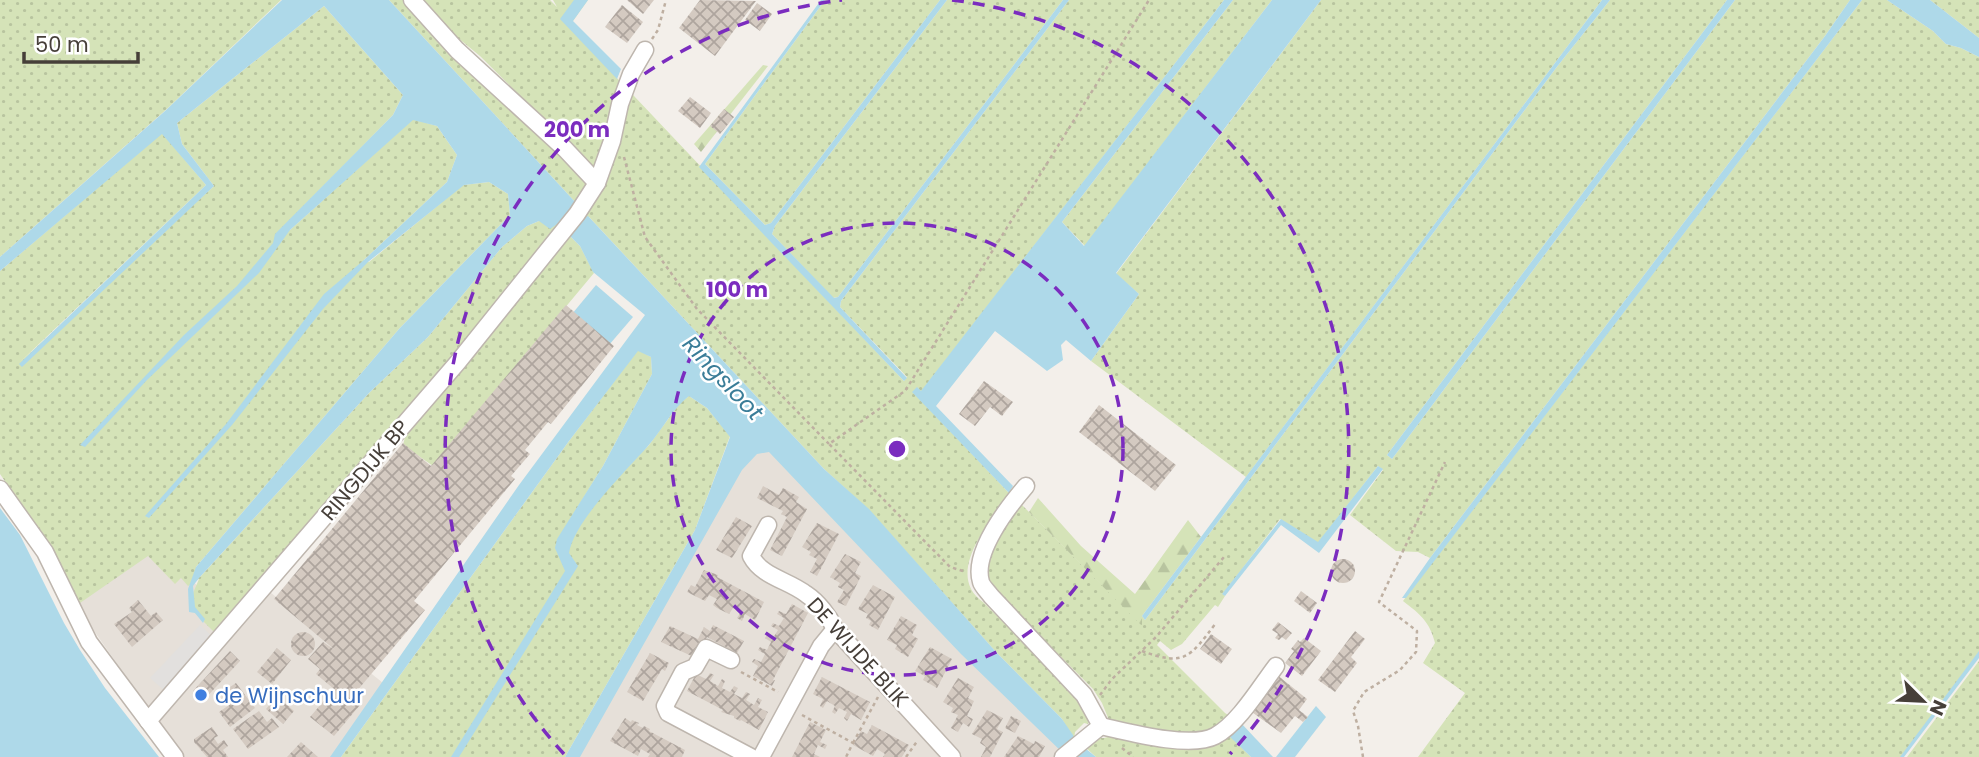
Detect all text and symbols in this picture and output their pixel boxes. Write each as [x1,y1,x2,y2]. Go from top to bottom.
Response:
scale bar [24,21,138,65]
text: 50 m [35,30,89,59]
text: 200 m [544,115,610,144]
text: 100 m [706,275,768,304]
water label: Ringsloot [675,329,771,428]
street label: RINGDIJK BP [314,413,416,527]
centre of rings [885,437,909,461]
street label: DE WIJDE BLIK [801,591,916,714]
north arrow [1888,666,1958,736]
place label: de Wijnschuur [215,681,364,710]
marker: de Wijnschuur [193,687,209,703]
text: N [1923,696,1953,720]

